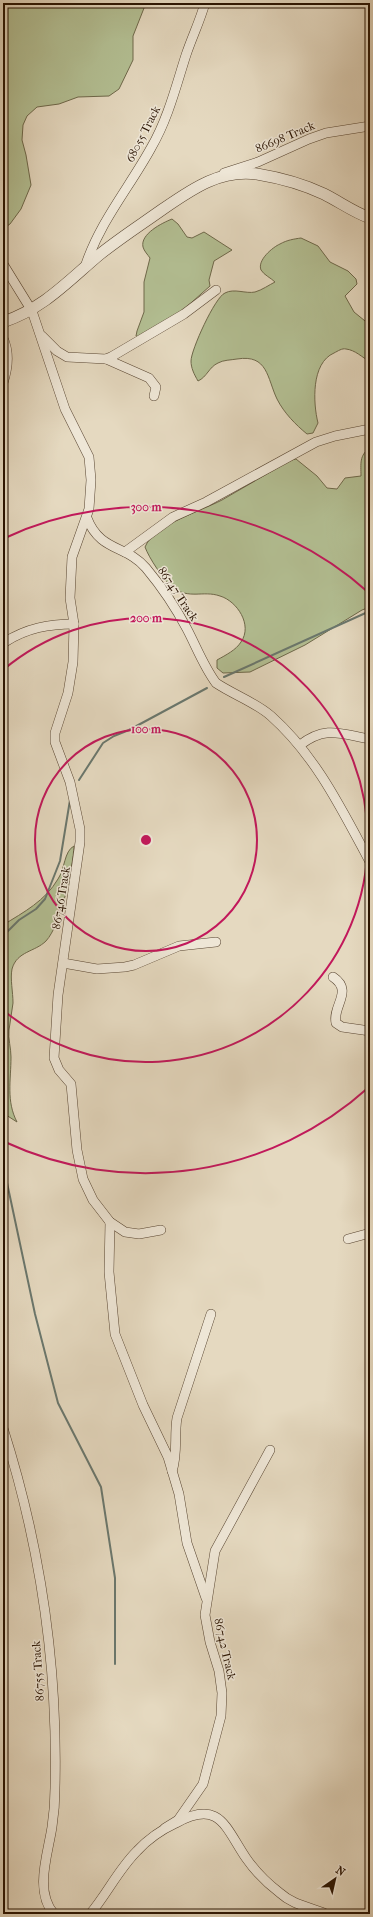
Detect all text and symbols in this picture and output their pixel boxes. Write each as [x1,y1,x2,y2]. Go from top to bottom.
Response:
street label: 68055 Track [123,103,164,165]
street label: 86698 Track [253,118,318,156]
text: 300 m [131,500,162,515]
street label: 86747 Track [155,564,202,624]
text: 200 m [130,611,163,625]
text: 100 m [131,722,162,736]
centre of rings [139,833,153,847]
street label: 86746 Track [49,865,73,930]
street label: 86742 Track [211,1617,239,1682]
street label: 86755 Track [29,1640,47,1702]
north arrow [315,1859,355,1899]
text: N [333,1863,348,1879]

